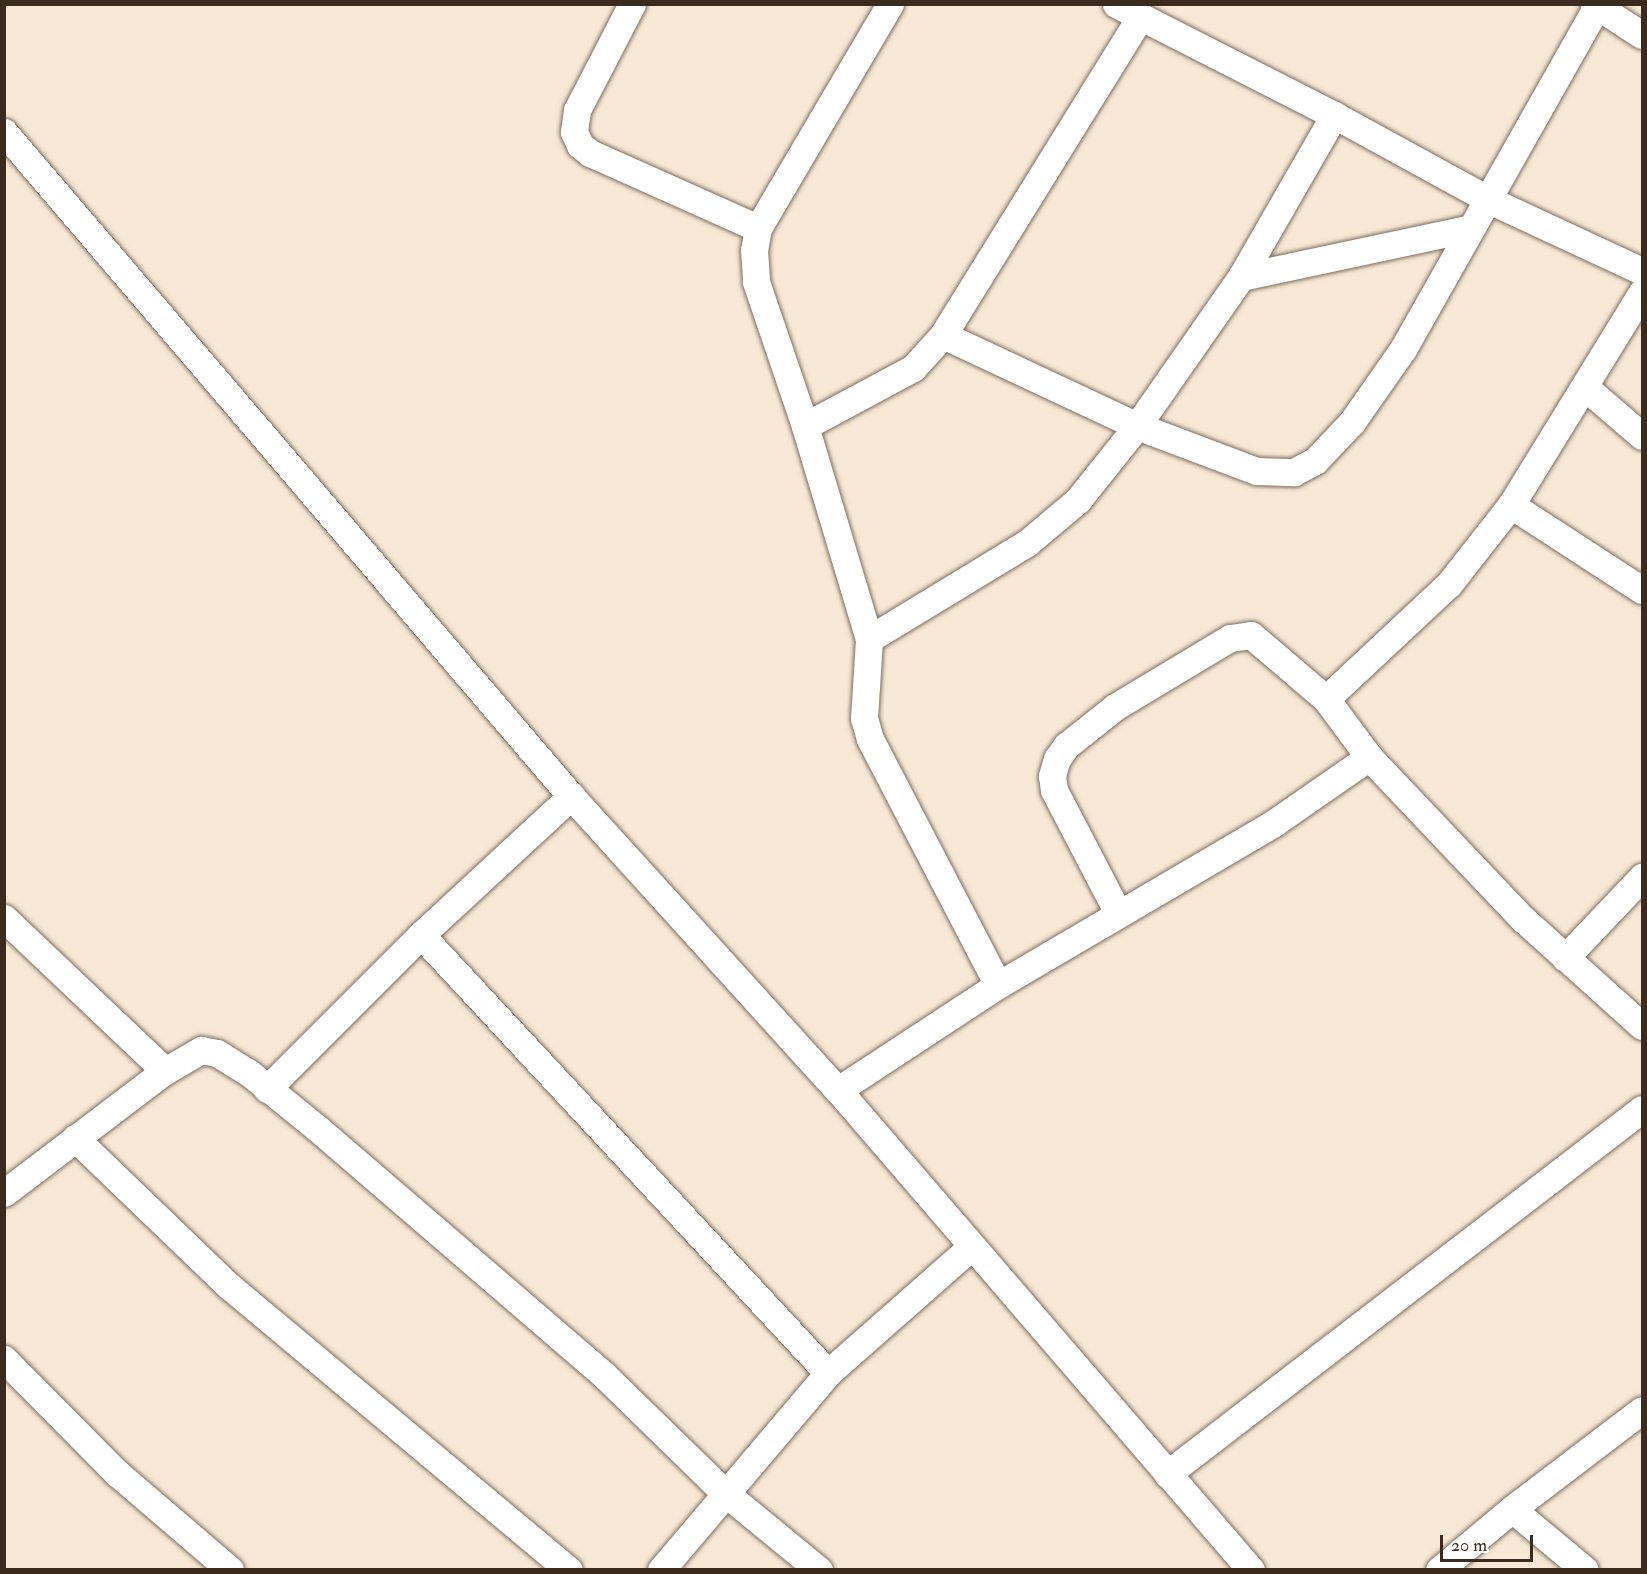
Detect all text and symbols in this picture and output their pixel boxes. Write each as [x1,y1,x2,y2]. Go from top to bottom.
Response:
scale bar [1443,1523,1536,1561]
text: 20 m [1451,1534,1487,1557]

